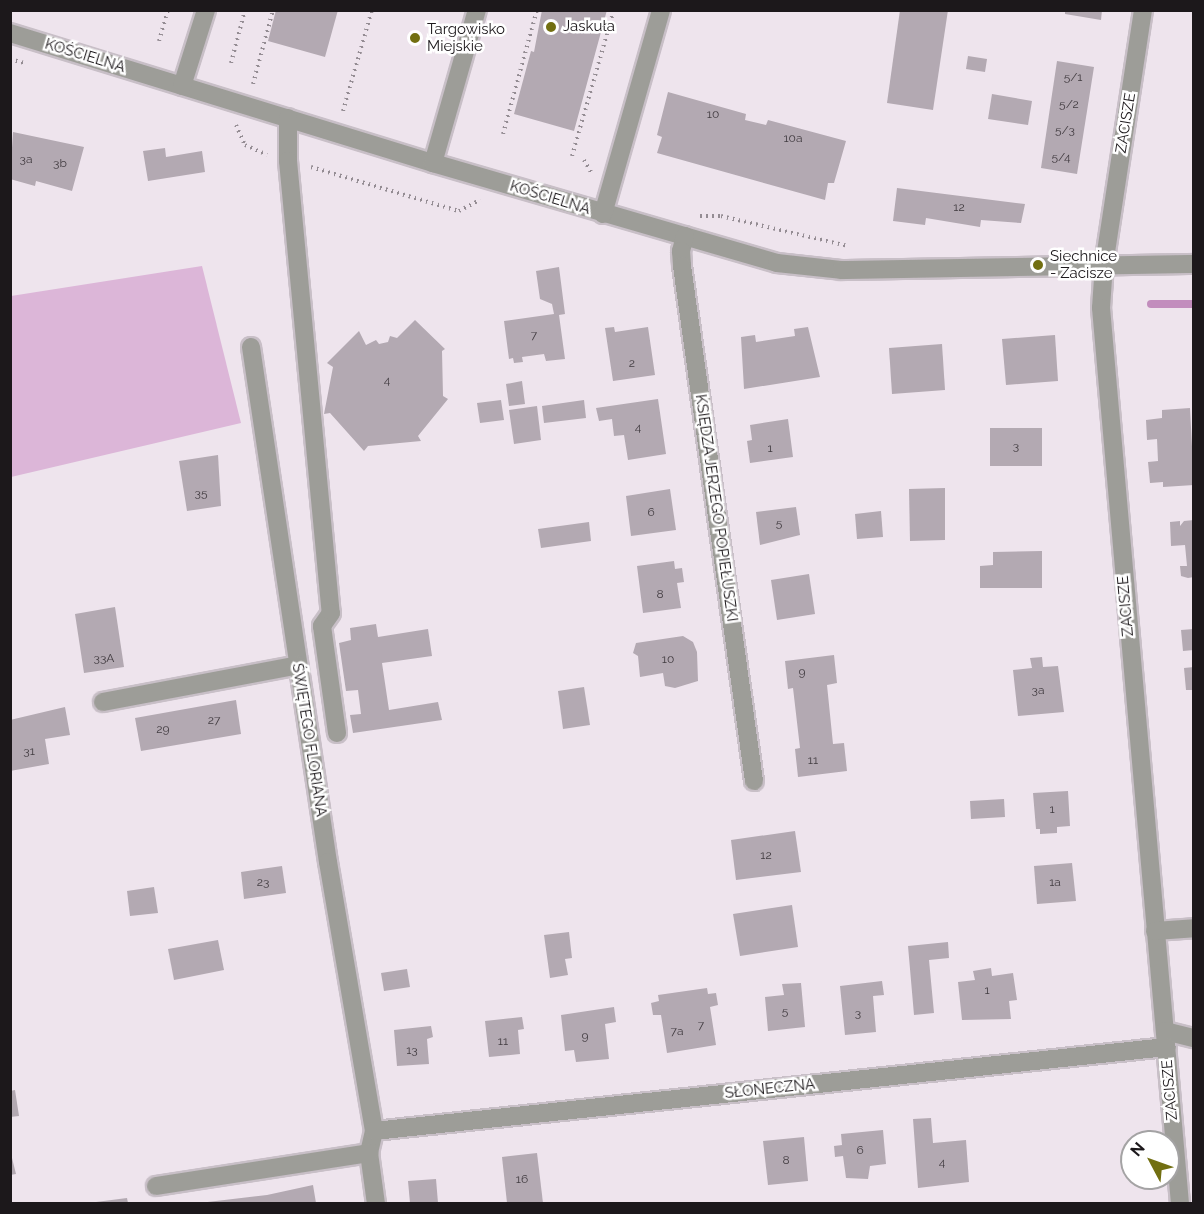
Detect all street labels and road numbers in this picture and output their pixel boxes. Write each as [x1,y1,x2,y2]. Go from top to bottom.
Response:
street label: KOŚCIELNA [43,35,127,77]
street label: ZACISZE [1112,92,1140,154]
street label: KOŚCIELNA [508,177,592,219]
street label: KSIĘDZA JERZEGO POPIEŁUSZKI [691,393,741,623]
street label: ZACISZE [1114,575,1138,637]
street label: ŚWIĘTEGO FLORIANA [288,662,330,818]
street label: ZACISZE [1158,1059,1182,1121]
street label: SŁONECZNA [724,1075,816,1103]

